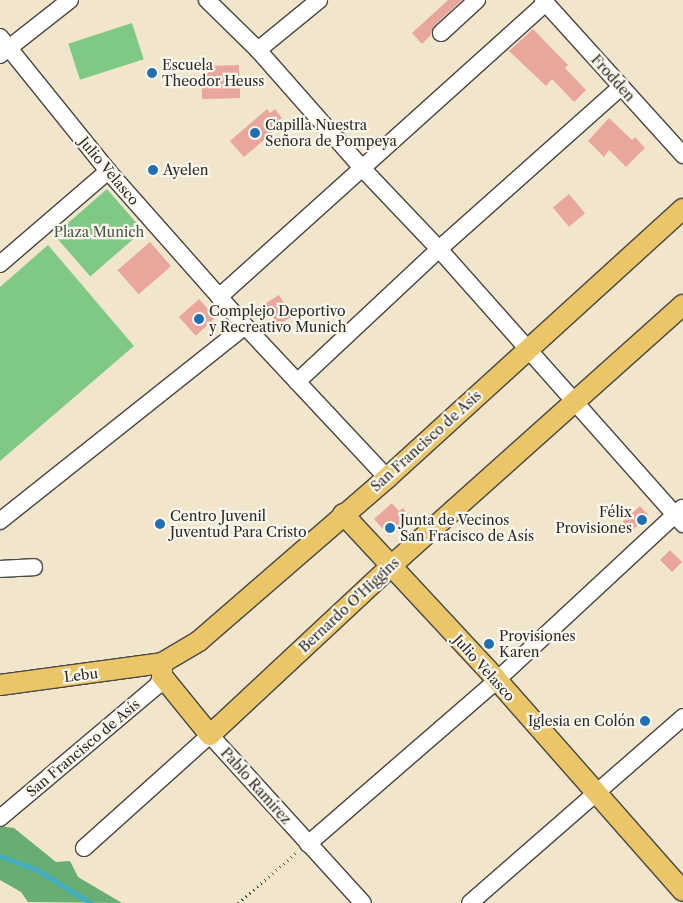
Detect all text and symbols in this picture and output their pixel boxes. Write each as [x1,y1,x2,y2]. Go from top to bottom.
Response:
street label: Frodden [588,51,638,105]
place label: Escuela Theodor Heuss [162,57,265,90]
marker: Escuela Theodor Heuss [146,67,158,79]
place label: Capilla Nuestra Señora de Pompeya [265,117,397,150]
marker: Capilla Nuestra Señora de Pompeya [249,127,261,139]
street label: Julio Velasco [75,133,143,209]
place label: Ayelen [163,162,208,178]
marker: Ayelen [147,164,159,176]
park label: Plaza Munich [54,224,144,240]
place label: Complejo Deportivo y Recreativo Munich [209,303,347,336]
marker: Complejo Deportivo y Recreativo Munich [193,313,205,325]
street label: San Francisco de Asís [367,387,485,495]
place label: Félix Provisiones [555,504,632,536]
place label: Centro Juvenil Juventud Para Cristo [170,508,307,540]
place label: Junta de Vecinos San Fracisco de Asís [400,512,535,544]
marker: Félix Provisiones [636,514,648,526]
marker: Centro Juvenil Juventud Para Cristo [154,518,166,530]
marker: Junta de Vecinos San Fracisco de Asís [384,522,396,534]
street label: Bernardo O'Higgins [295,554,403,656]
place label: Provisiones Karen [499,628,576,660]
street label: Julio Velasco [450,631,518,705]
marker: Provisiones Karen [483,638,495,650]
street label: Lebu [63,665,99,685]
street label: San Francisco de Asís [23,695,143,801]
place label: Iglesia en Colón [528,713,635,729]
marker: Iglesia en Colón [639,715,651,727]
street label: Pablo Ramírez [217,744,295,828]

